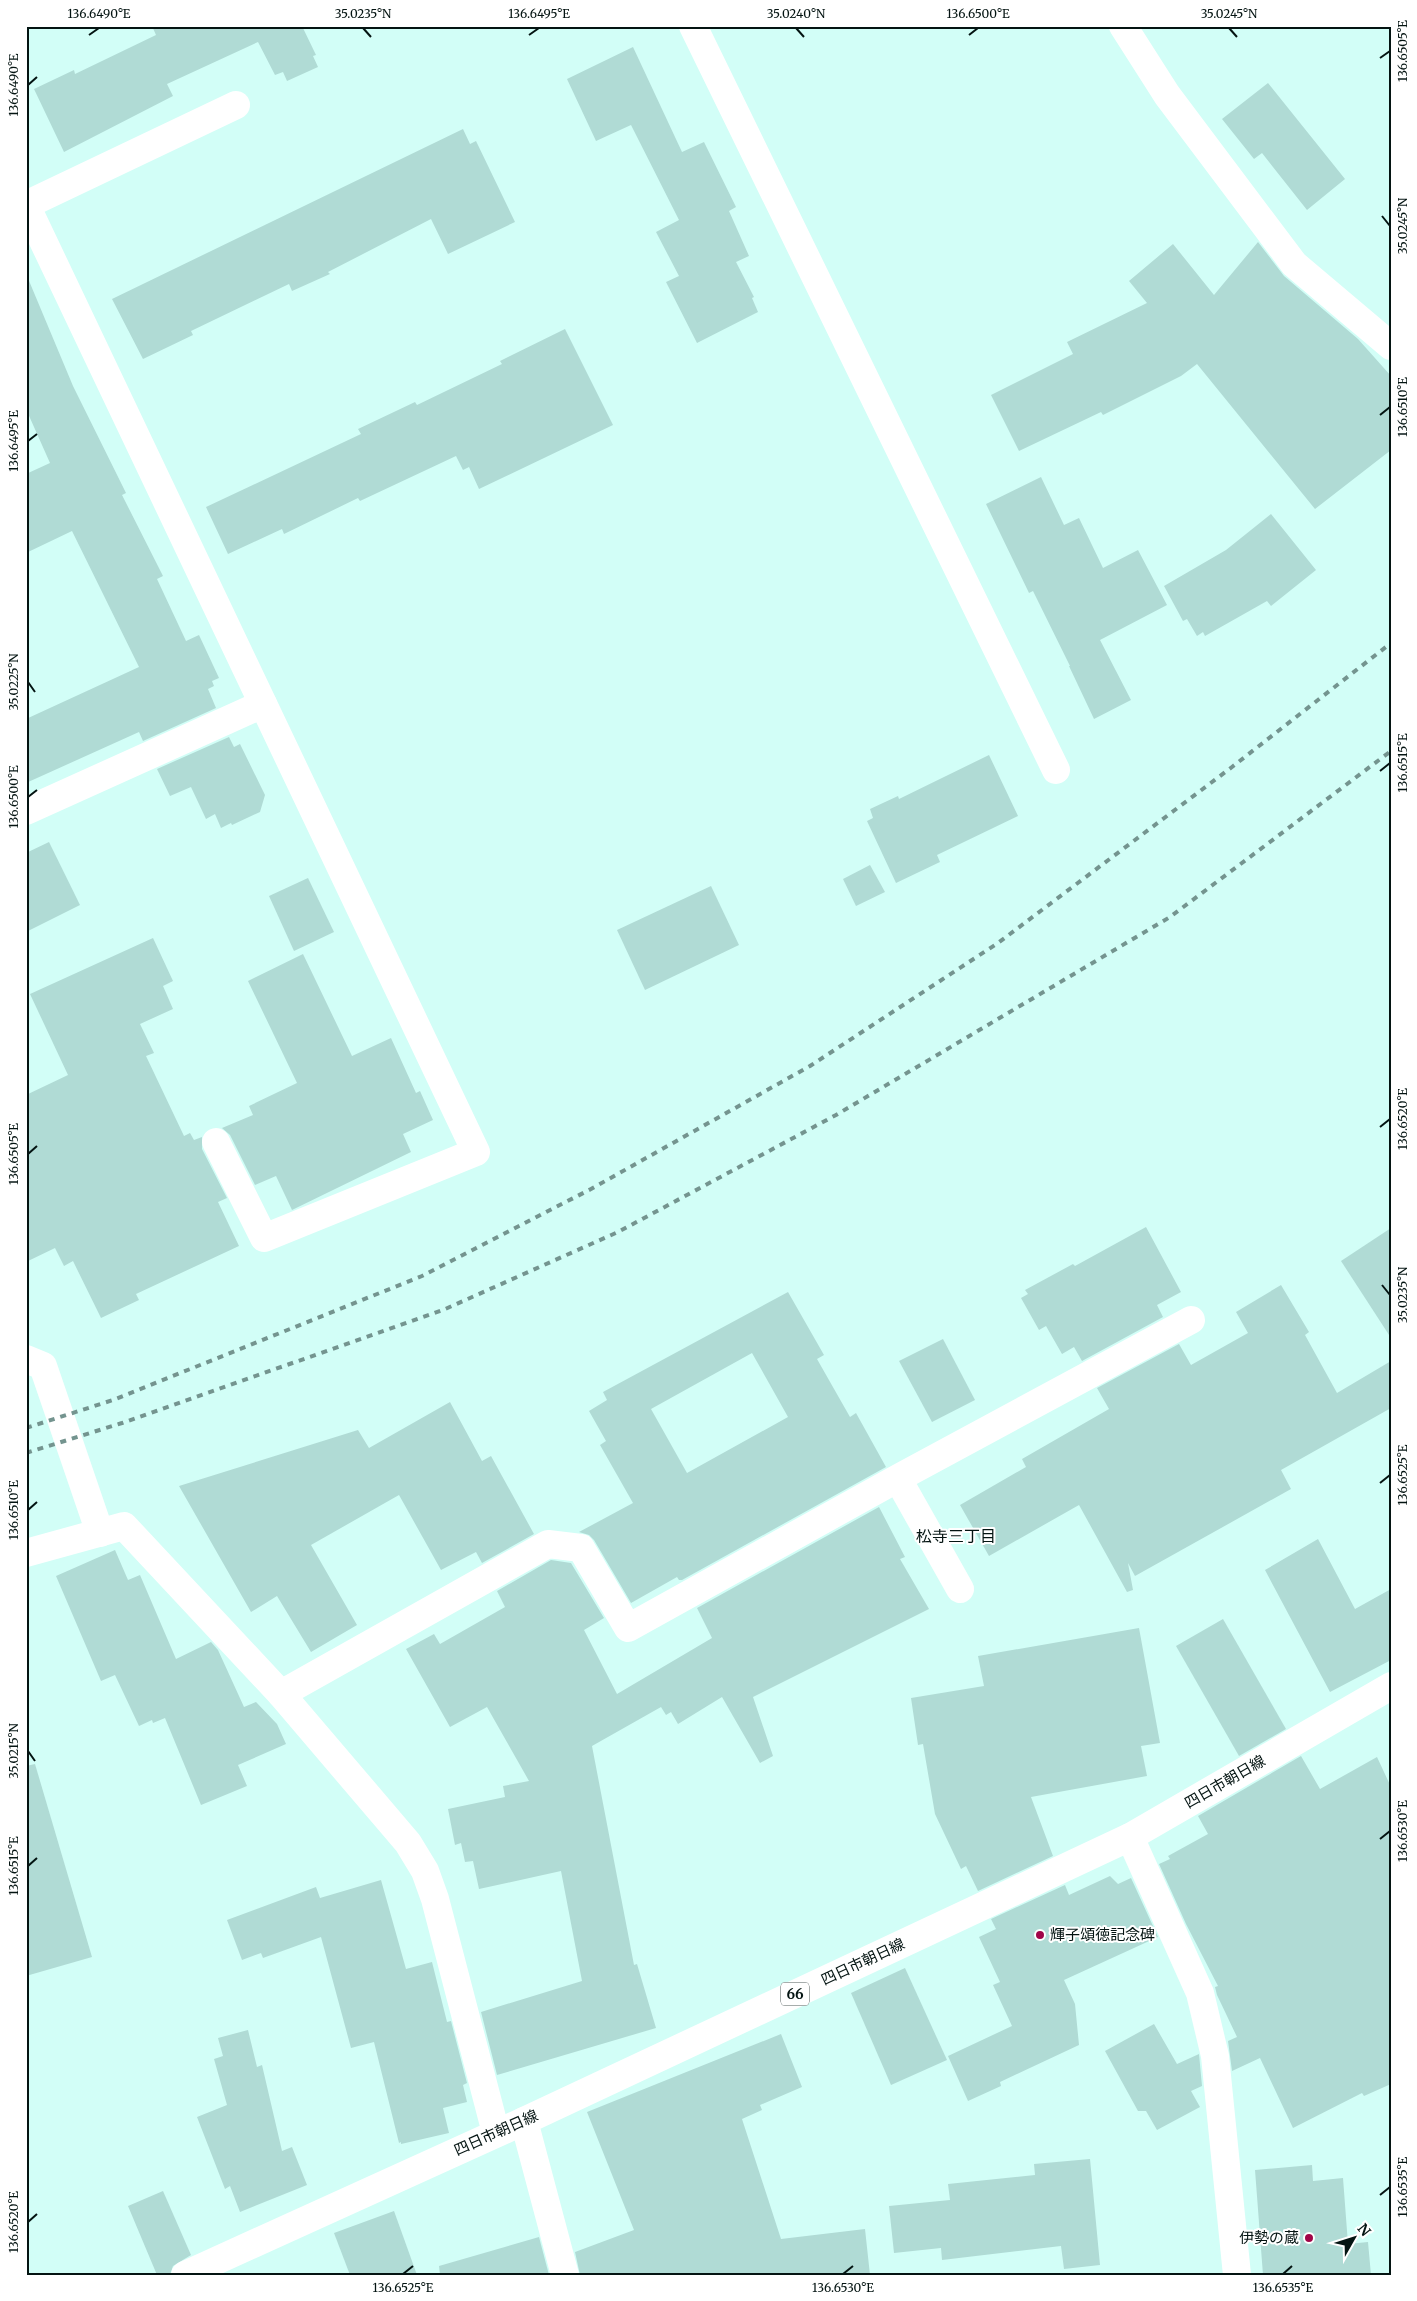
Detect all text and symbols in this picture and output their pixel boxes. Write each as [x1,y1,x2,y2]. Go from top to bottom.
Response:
text: 136.6490°E [68,6,131,21]
text: 35.0235°N [335,6,392,21]
text: 136.6495°E [508,6,570,21]
text: 35.0240°N [767,6,826,21]
text: 136.6500°E [946,6,1010,21]
text: 35.0245°N [1201,6,1258,21]
text: 136.6505°E [1395,20,1410,82]
text: 136.6490°E [6,53,21,116]
text: 35.0245°N [1395,197,1410,254]
text: 136.6510°E [1395,377,1410,437]
text: 136.6495°E [6,410,21,472]
text: 35.0225°N [6,653,21,711]
text: 136.6515°E [1395,733,1410,793]
text: 136.6500°E [6,765,21,829]
text: 136.6520°E [1395,1088,1410,1150]
text: 136.6505°E [6,1123,21,1185]
text: 35.0235°N [1395,1266,1410,1323]
text: 136.6525°E [1395,1444,1410,1505]
text: 136.6510°E [6,1480,21,1540]
district label: 松寺三丁目 [916,1526,996,1546]
text: 35.0215°N [6,1723,21,1779]
street label: 四日市朝日線 [1181,1751,1268,1812]
text: 136.6530°E [1395,1800,1410,1862]
text: 136.6515°E [6,1836,21,1896]
place label: 輝子頌徳記念碑 [1050,1925,1155,1944]
marker: 輝子頌徳記念碑 [1034,1929,1046,1941]
street label: 四日市朝日線 [818,1934,908,1989]
road number: 66 [781,1982,809,2006]
street label: 四日市朝日線 [451,2106,541,2160]
text: 136.6535°E [1395,2156,1410,2217]
text: 136.6520°E [6,2191,21,2253]
north arrow [1330,2214,1380,2264]
text: N [1354,2220,1375,2240]
place label: 伊勢の蔵 [1239,2228,1299,2247]
marker: 伊勢の蔵 [1303,2232,1315,2244]
text: 136.6525°E [373,2280,434,2295]
text: 136.6530°E [812,2280,874,2295]
text: 136.6535°E [1253,2280,1314,2295]

